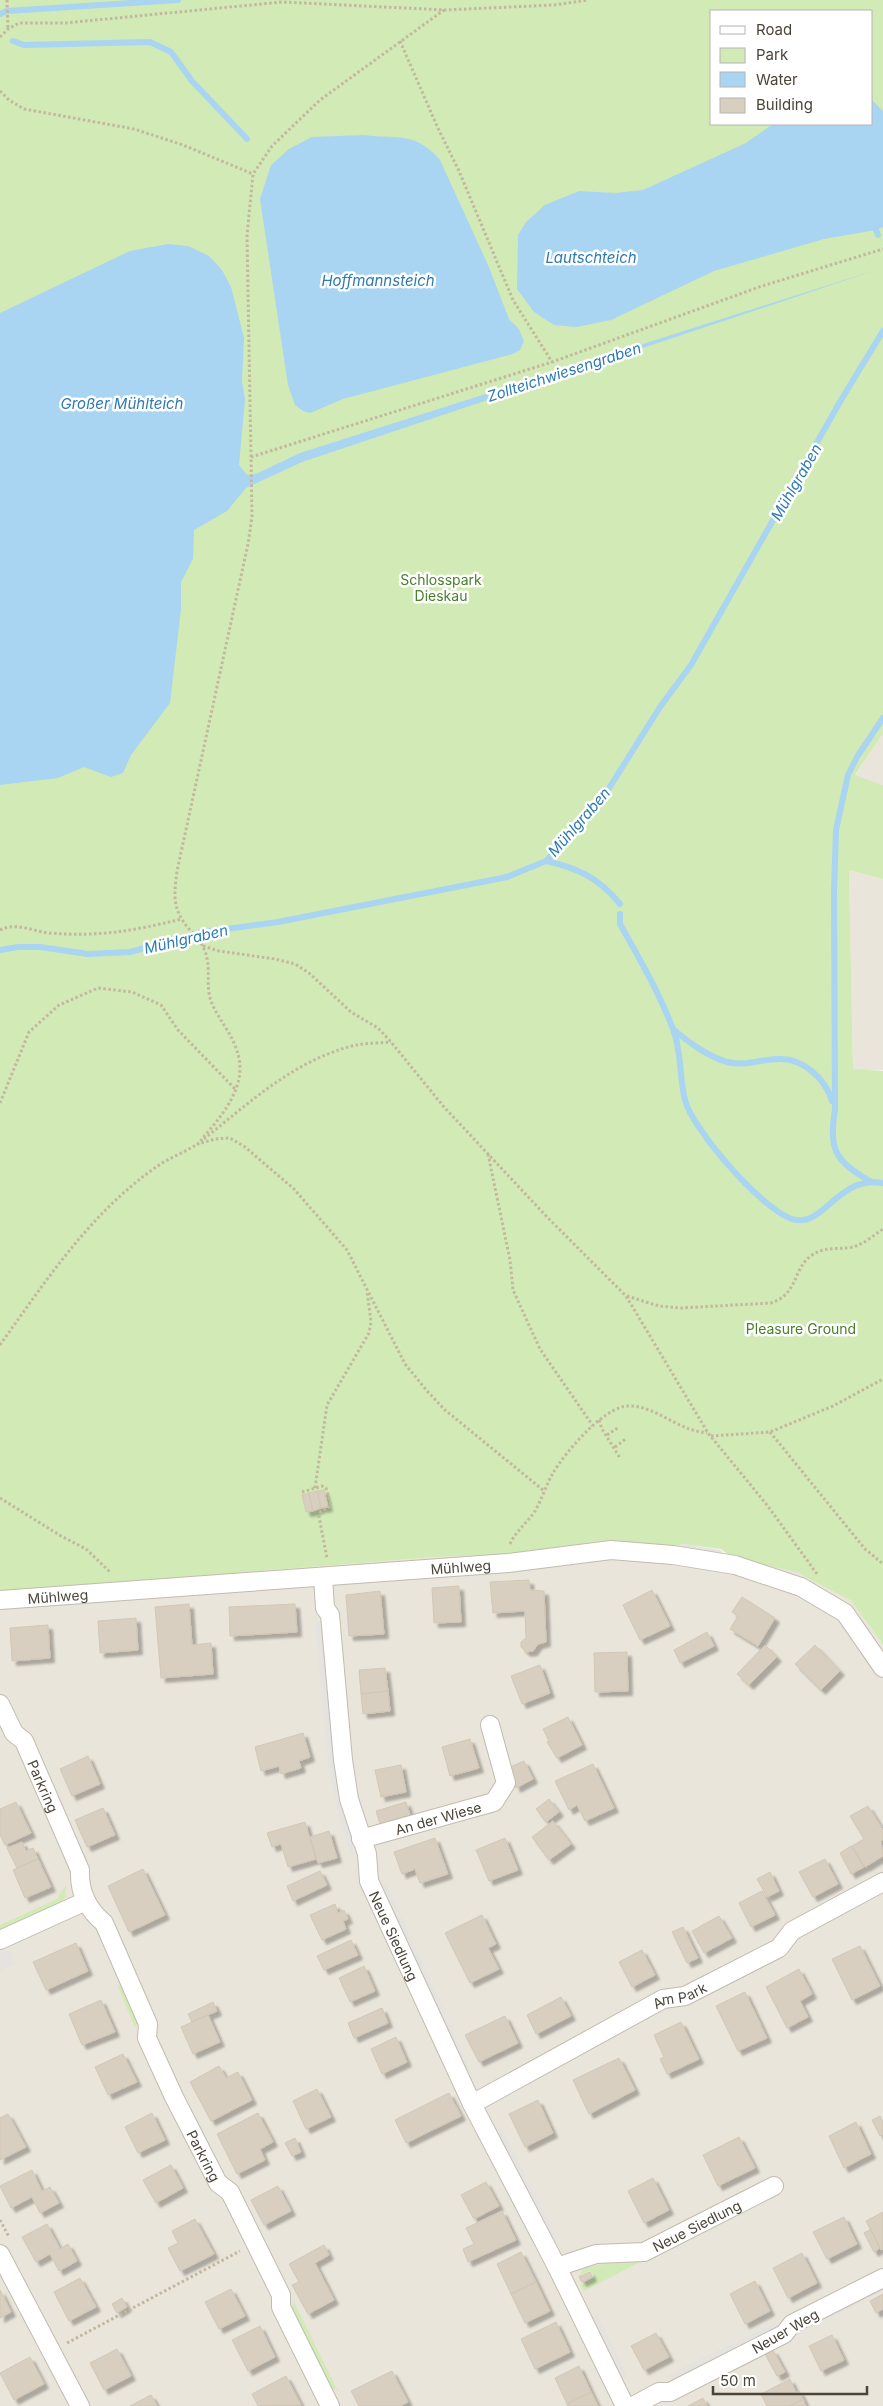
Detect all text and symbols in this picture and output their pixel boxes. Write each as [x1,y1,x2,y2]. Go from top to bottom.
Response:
legend [710,10,873,125]
text: Road [756,20,792,39]
text: Park [756,45,789,64]
text: Water [756,70,798,89]
text: Building [756,95,813,114]
water label: Lautschteich [545,248,637,267]
water label: Hoffmannsteich [321,271,435,290]
water label: Zollteichwiesengraben [485,338,644,406]
water label: Großer Mühlteich [61,394,184,413]
water label: Mühlgraben [766,440,826,524]
park label: Schlosspark Dieskau [400,571,482,604]
water label: Mühlgraben [544,783,614,860]
water label: Mühlgraben [142,920,230,958]
park label: Pleasure Ground [746,1320,856,1337]
street label: Mühlweg [430,1556,492,1577]
street label: Mühlweg [27,1585,89,1606]
street label: Parkring [25,1757,62,1815]
street label: An der Wiese [393,1797,483,1838]
street label: Neue Siedlung [366,1888,422,1983]
street label: Am Park [649,1978,709,2012]
street label: Parkring [184,2127,224,2184]
street label: Neue Siedlung [649,2196,743,2255]
street label: Neuer Weg [749,2305,821,2357]
scale bar [713,2364,867,2396]
text: 50 m [720,2371,756,2390]

